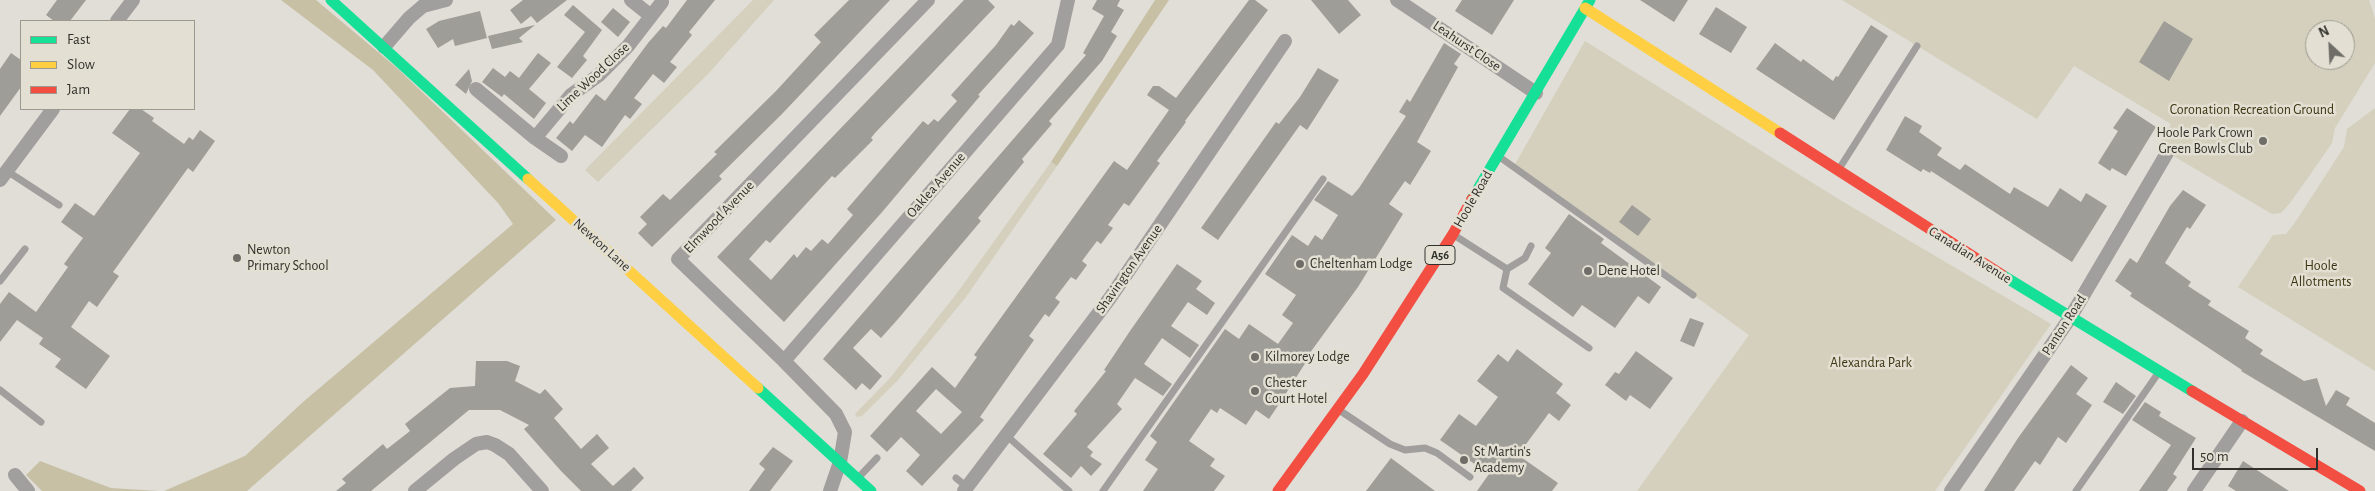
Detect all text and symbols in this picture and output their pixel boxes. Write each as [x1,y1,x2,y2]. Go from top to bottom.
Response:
street label: Leahurst Close [1430,17,1504,75]
legend [20,20,195,110]
north arrow [2305,20,2355,70]
text: N [2317,24,2331,41]
text: Fast [67,32,90,47]
street label: Lime Wood Close [553,39,633,115]
text: Slow [67,57,95,72]
text: Jam [67,82,90,97]
park label: Coronation Recreation Ground [2170,102,2334,118]
place label: Hoole Park Crown Green Bowls Club [2156,125,2253,158]
marker: Hoole Park Crown Green Bowls Club [2257,135,2269,147]
street label: Oaklea Avenue [903,149,969,221]
street label: Hoole Road [1450,167,1496,231]
street label: Elmwood Avenue [680,177,758,257]
street label: Newton Lane [570,215,634,275]
street label: Shavington Avenue [1092,221,1166,317]
street label: Canadian Avenue [1925,223,2015,287]
place label: Newton Primary School [247,242,329,274]
road number: A56 [1425,246,1455,264]
marker: Newton Primary School [231,252,243,264]
place label: Cheltenham Lodge [1310,256,1413,272]
marker: Cheltenham Lodge [1294,258,1306,270]
park label: Hoole Allotments [2291,258,2351,290]
place label: Dene Hotel [1598,263,1660,279]
marker: Dene Hotel [1582,265,1594,277]
street label: Panton Road [2038,292,2090,358]
place label: Kilmorey Lodge [1265,349,1350,365]
marker: Kilmorey Lodge [1249,351,1261,363]
park label: Alexandra Park [1830,355,1912,371]
place label: Chester Court Hotel [1265,375,1328,408]
marker: Chester Court Hotel [1249,385,1261,397]
scale bar [2195,438,2321,470]
place label: St Martin's Academy [1474,444,1531,477]
text: 50 m [2200,449,2229,464]
marker: St Martin's Academy [1458,454,1470,466]

